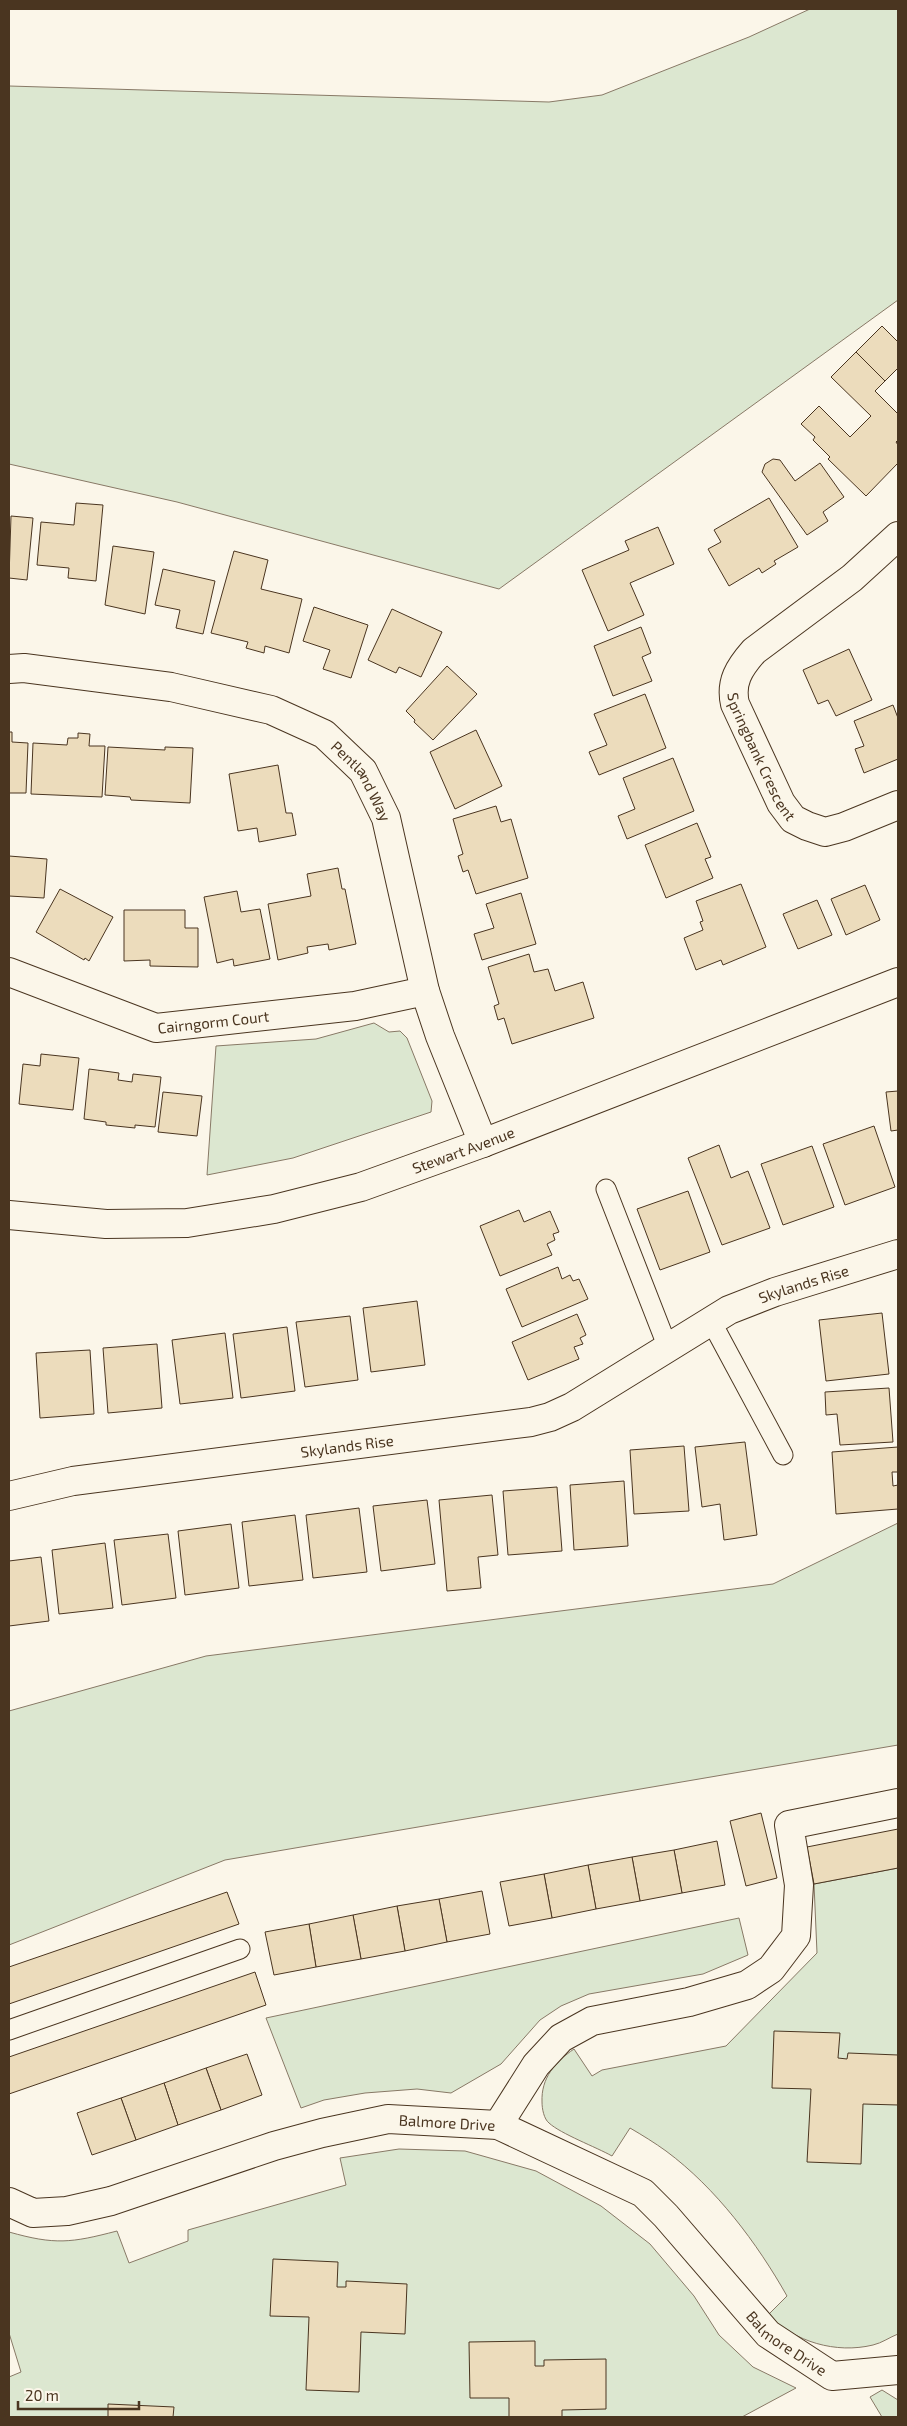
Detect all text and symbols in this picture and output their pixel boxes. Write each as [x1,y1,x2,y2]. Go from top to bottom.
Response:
street label: Springbank Crescent [724,692,800,824]
street label: Pentland Way [328,737,395,824]
street label: Cairngorm Court [157,1007,270,1037]
street label: Stewart Avenue [410,1123,517,1177]
street label: Skylands Rise [756,1261,851,1307]
street label: Skylands Rise [299,1431,395,1461]
street label: Balmore Drive [398,2111,496,2134]
street label: Balmore Drive [743,2307,830,2379]
scale bar [18,2378,139,2410]
text: 20 m [25,2386,59,2404]

